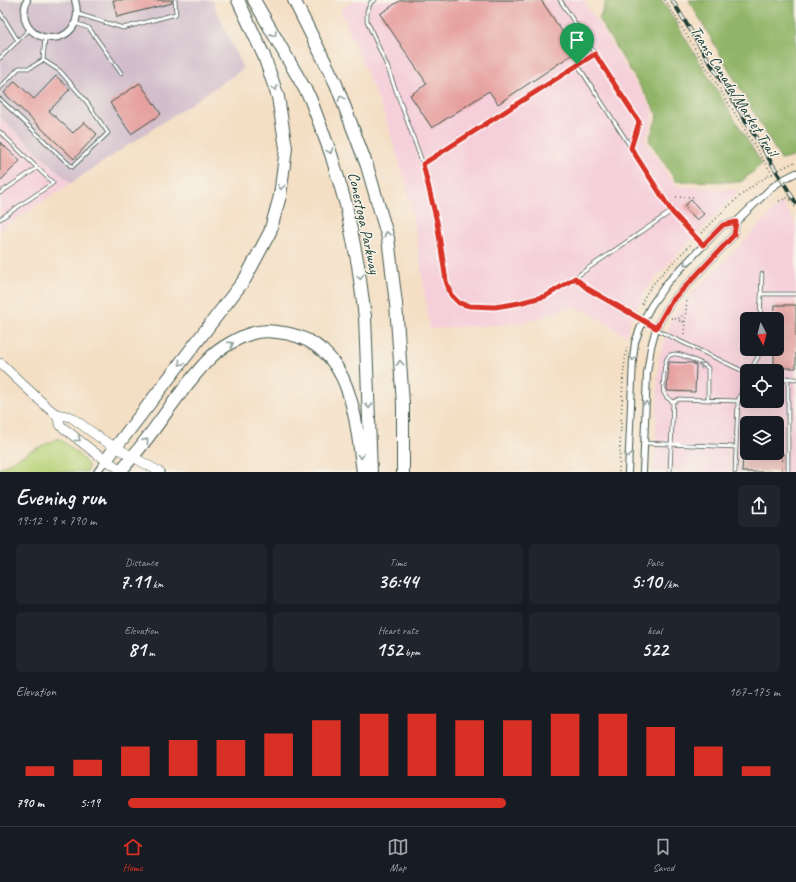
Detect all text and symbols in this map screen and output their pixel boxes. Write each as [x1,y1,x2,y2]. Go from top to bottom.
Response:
street label: Trans Canada/Market Trail [686,22,784,163]
pin [560,23,594,64]
icon: arrive [566,29,588,51]
one-way arrow [269,30,276,37]
one-way arrow [270,84,278,91]
one-way arrow [337,94,346,101]
one-way arrow [325,147,333,154]
street label: Conestoga Parkway [343,170,385,277]
one-way arrow [277,184,286,190]
one-way arrow [383,231,391,237]
one-way arrow [683,258,691,266]
one-way arrow [355,274,364,280]
north arrow [740,312,784,356]
map controls [740,312,784,460]
one-way arrow [227,341,234,348]
one-way arrow [629,355,638,361]
one-way arrow [178,358,185,365]
one-way arrow [396,360,404,366]
one-way arrow [699,362,706,369]
button: locate [740,364,784,408]
one-way arrow [641,401,650,407]
one-way arrow [365,403,373,409]
button: layers [740,416,784,460]
one-way arrow [74,435,81,442]
one-way arrow [142,438,149,445]
one-way arrow [624,452,633,458]
one-way arrow [356,453,365,459]
text: Evening run [16,484,106,512]
button: share [738,485,780,527]
text: 19:12 · 9 × 790 m [16,513,97,529]
text: Distance [125,555,158,569]
text: Time [390,555,406,569]
text: Pace [646,555,663,569]
text: 7.11 [119,569,150,594]
text: 36:44 [378,569,418,594]
text: 5:10 [631,569,661,594]
text: km [150,577,163,591]
text: /km [661,577,679,591]
text: Elevation [124,623,158,637]
text: Heart rate [378,623,418,637]
text: kcal [647,623,662,637]
text: 81 [128,637,146,662]
text: 152 [376,637,402,662]
text: 522 [641,637,668,662]
text: m [146,645,155,659]
text: bpm [402,645,420,659]
text: Elevation [16,684,56,700]
text: 167–175 m [729,684,780,700]
text: 790 m [16,795,44,811]
text: 5:19 [80,795,100,811]
tab: Home [122,836,144,874]
tab: Map [387,836,409,874]
tab: Saved [652,836,674,874]

